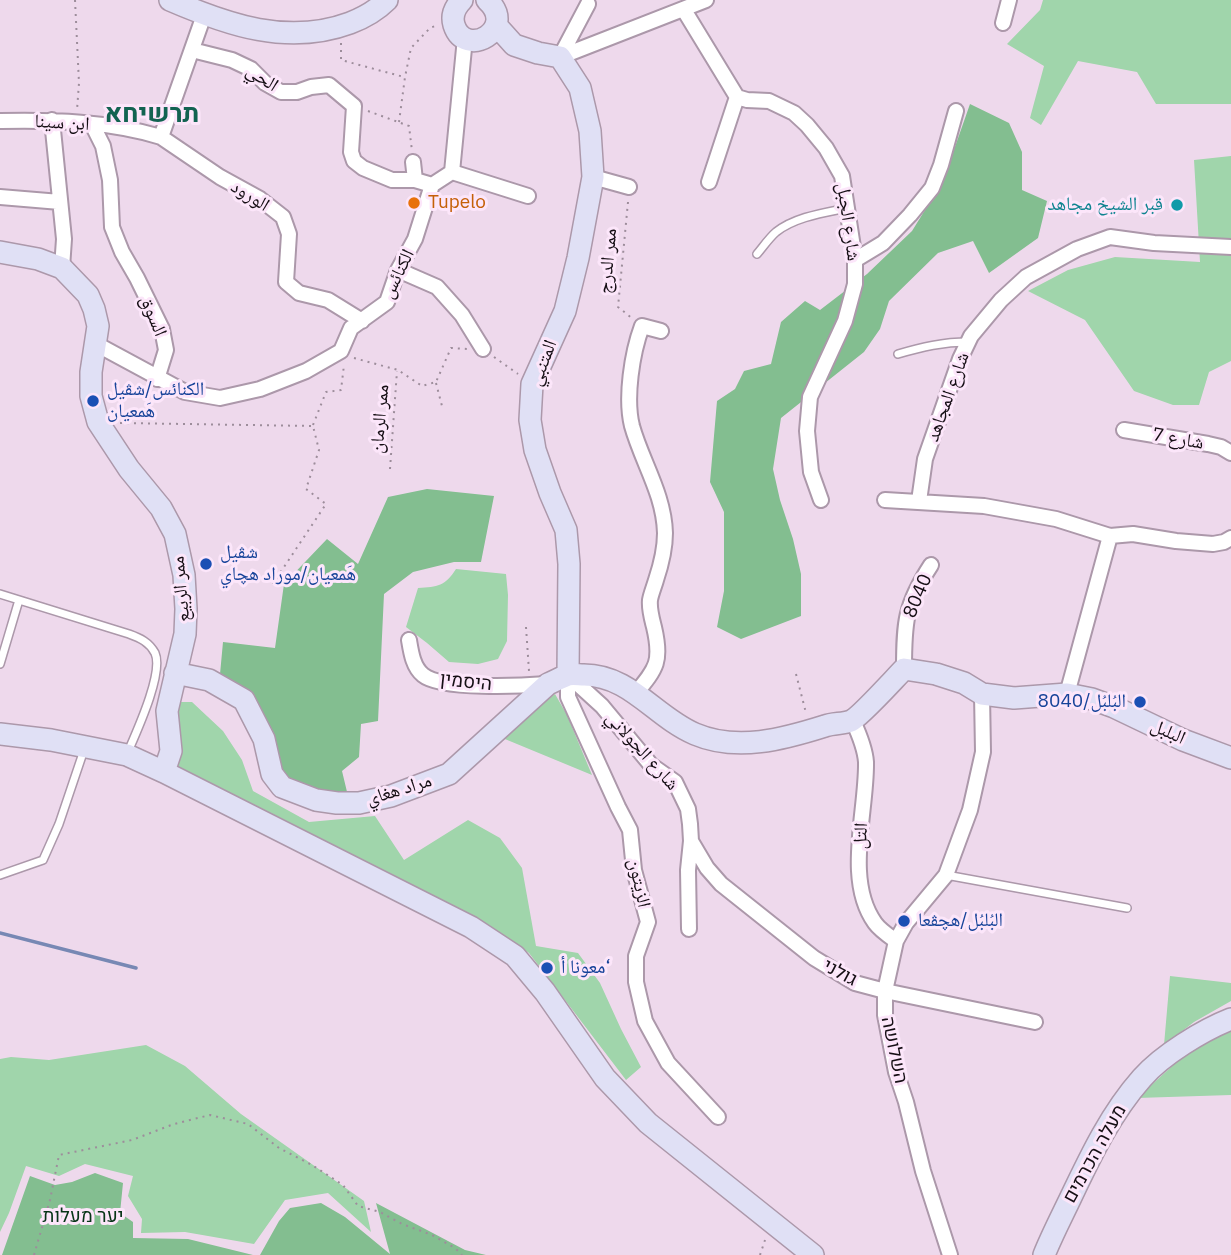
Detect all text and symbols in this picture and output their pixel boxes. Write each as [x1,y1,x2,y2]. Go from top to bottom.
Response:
street label: الحي [241,59,283,97]
district label: תרשיחא [105,98,199,130]
street label: ابن سينا [34,110,90,136]
street label: الورود [226,175,274,217]
street label: شارع الجبل [831,182,865,262]
place label: Tupelo [428,192,486,214]
place label: قبر الشيخ مجاهد [1047,194,1163,216]
marker: Tupelo [406,195,422,211]
marker: قبر الشيخ مجاهد [1169,197,1185,213]
street label: ممر الدرج [594,227,622,295]
street label: الكنائس [376,246,420,302]
street label: السوق [135,292,171,340]
street label: المتنبي [524,337,562,389]
street label: شارع المجاهد [921,349,975,445]
place label: الكنائس/شڤيل هَمعيان [107,379,204,423]
street label: ممر الرمان [366,383,394,455]
marker: الكنائس/شڤيل هَمعيان [85,393,101,409]
street label: شارع 7 [1150,423,1206,455]
place label: شڤيل هَمعيان/موراد هچاي [220,542,356,586]
street label: ممر الربيع [167,555,195,623]
marker: شڤيل هَمعيان/موراد هچاي [198,556,214,572]
street label: 8040 [899,571,937,621]
street label: היסמין [439,668,493,696]
place label: البُلبُل/8040 [1038,691,1126,713]
marker: البُلبُل/8040 [1132,694,1148,710]
street label: شارع الجولاني [600,707,684,795]
street label: البلبل [1147,714,1189,750]
street label: مراد هغاي [363,769,435,811]
street label: التل [849,822,873,850]
street label: الزيتون [623,856,655,910]
place label: البُلبُل/هچڤعا [918,910,1003,932]
marker: البُلبُل/هچڤعا [896,913,912,929]
street label: גולני [819,955,861,991]
place label: معونا أ‘ [561,957,611,979]
marker: معونا أ‘ [539,960,555,976]
street label: השלושה [876,1014,912,1086]
street label: מעלה הכרמים [1059,1101,1131,1207]
park label: יער מעלות [43,1206,123,1228]

